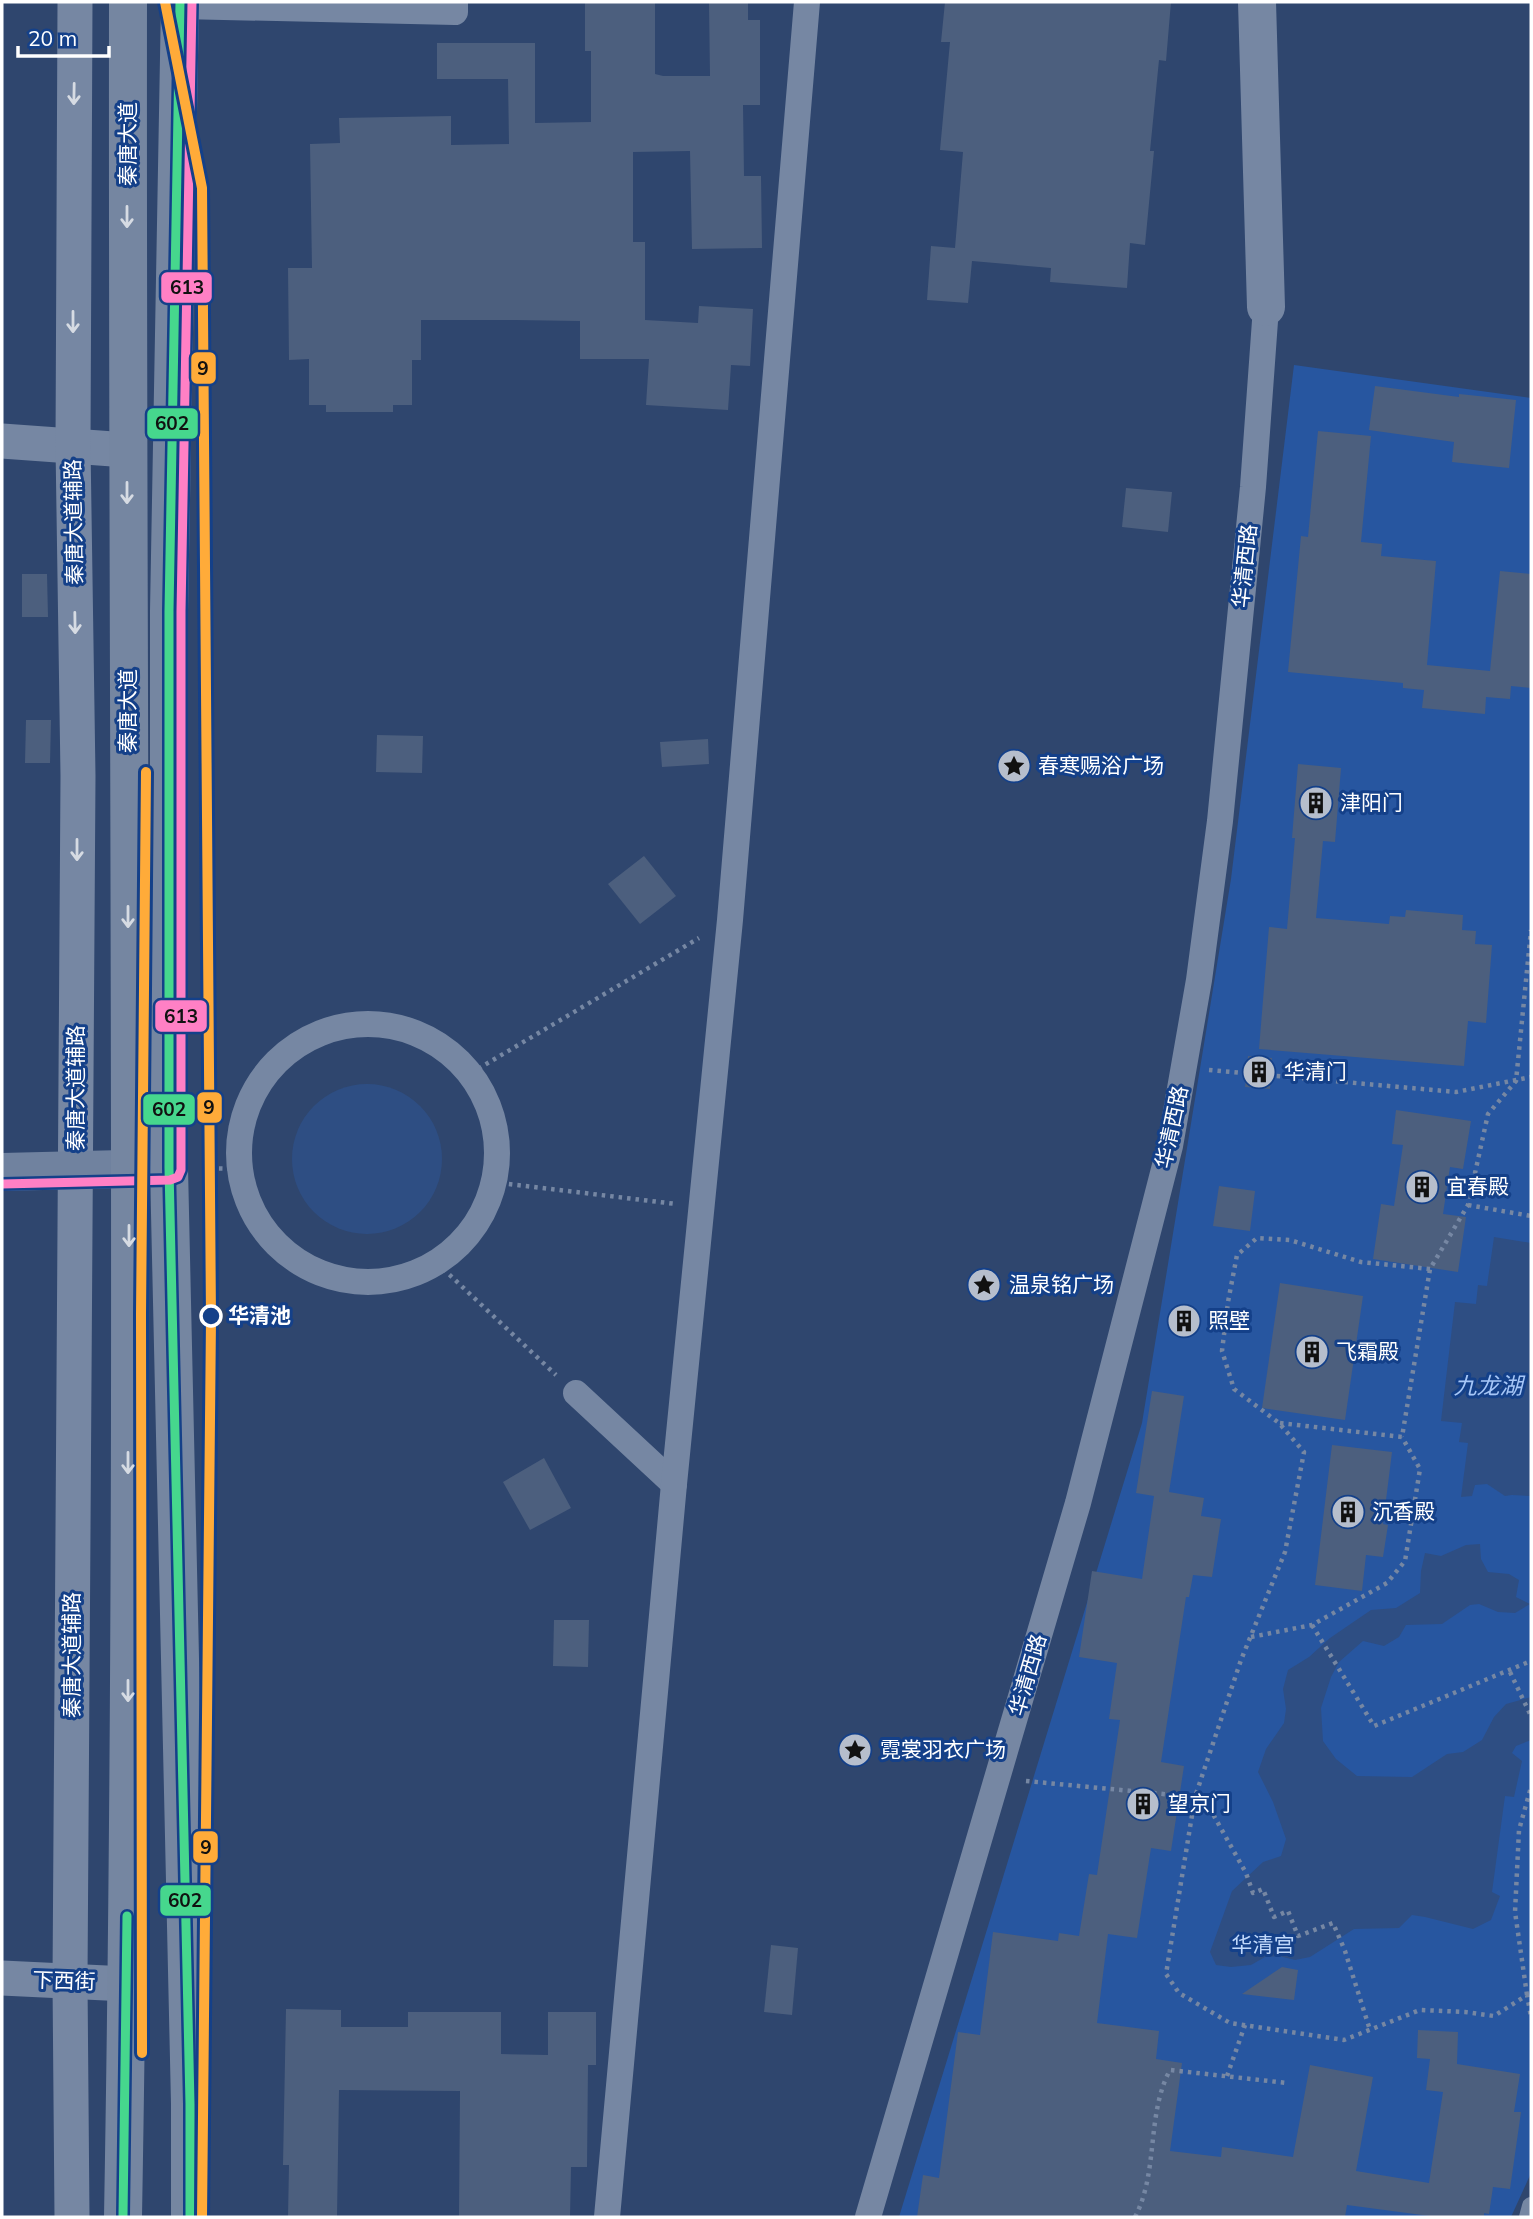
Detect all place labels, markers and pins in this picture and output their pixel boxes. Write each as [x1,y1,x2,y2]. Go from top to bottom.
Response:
place icon: 春寒赐浴广场 [995,747,1033,785]
place label: 春寒赐浴广场 [1038,752,1164,778]
building icon: 津阳门 [1297,784,1335,822]
place label: 津阳门 [1340,789,1403,815]
building icon: 华清门 [1240,1053,1278,1091]
place label: 华清门 [1284,1058,1347,1084]
building icon: 宜春殿 [1403,1168,1441,1206]
place label: 宜春殿 [1446,1173,1509,1199]
place icon: 温泉铭广场 [965,1266,1003,1304]
place label: 温泉铭广场 [1009,1271,1114,1297]
place label: 华清池 [228,1302,291,1328]
building icon: 照壁 [1165,1302,1203,1340]
marker: 华清池 [200,1305,222,1327]
place label: 照壁 [1208,1307,1250,1333]
building icon: 飞霜殿 [1293,1333,1331,1371]
place label: 飞霜殿 [1336,1338,1399,1364]
building icon: 沉香殿 [1329,1493,1367,1531]
place label: 沉香殿 [1372,1498,1435,1524]
place icon: 霓裳羽衣广场 [836,1731,874,1769]
place label: 霓裳羽衣广场 [880,1736,1006,1762]
building icon: 望京门 [1124,1785,1162,1823]
place label: 望京门 [1168,1790,1231,1816]

